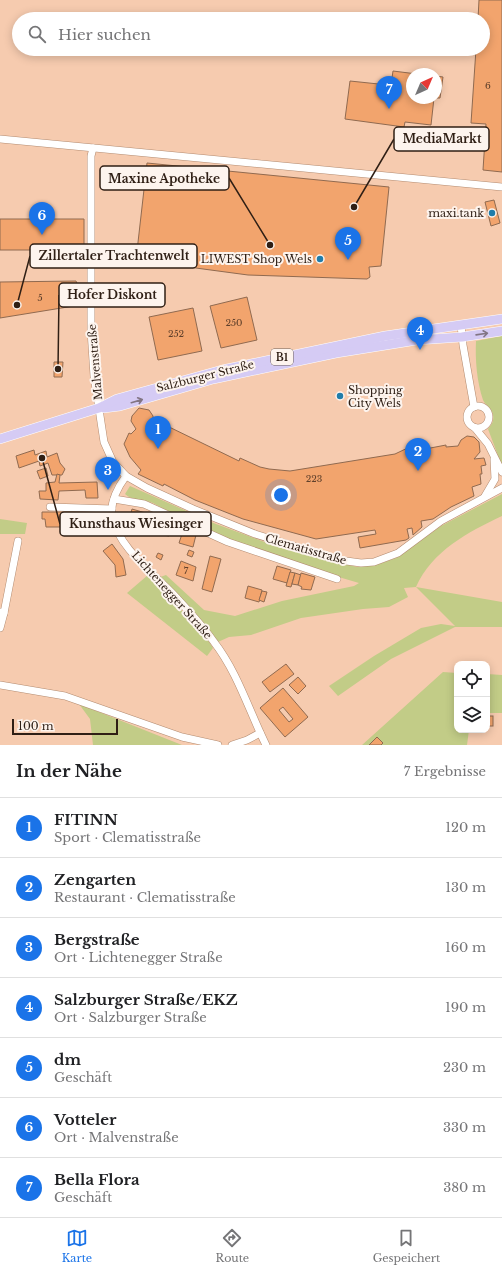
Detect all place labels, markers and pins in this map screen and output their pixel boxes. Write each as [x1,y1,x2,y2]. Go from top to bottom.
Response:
pin: 7 [376,76,402,109]
callout: MediaMarkt [394,127,489,151]
callout: Maxine Apotheke [100,166,229,190]
pin: 6 [29,202,55,235]
place label: maxi.tank [428,206,484,220]
marker: maxi.tank [487,208,497,218]
pin: 5 [335,227,361,260]
callout: Zillertaler Trachtenwelt [30,244,197,268]
place label: LIWEST Shop Wels [201,252,312,266]
marker: LIWEST Shop Wels [315,254,325,264]
callout: Hofer Diskont [59,283,165,307]
pin: 4 [407,317,433,350]
place label: Shopping City Wels [348,383,403,410]
marker: Shopping City Wels [335,391,345,401]
pin: 1 [145,416,171,449]
pin: 2 [405,438,431,471]
pin: 3 [95,457,121,490]
callout: Kunsthaus Wiesinger [60,512,211,536]

